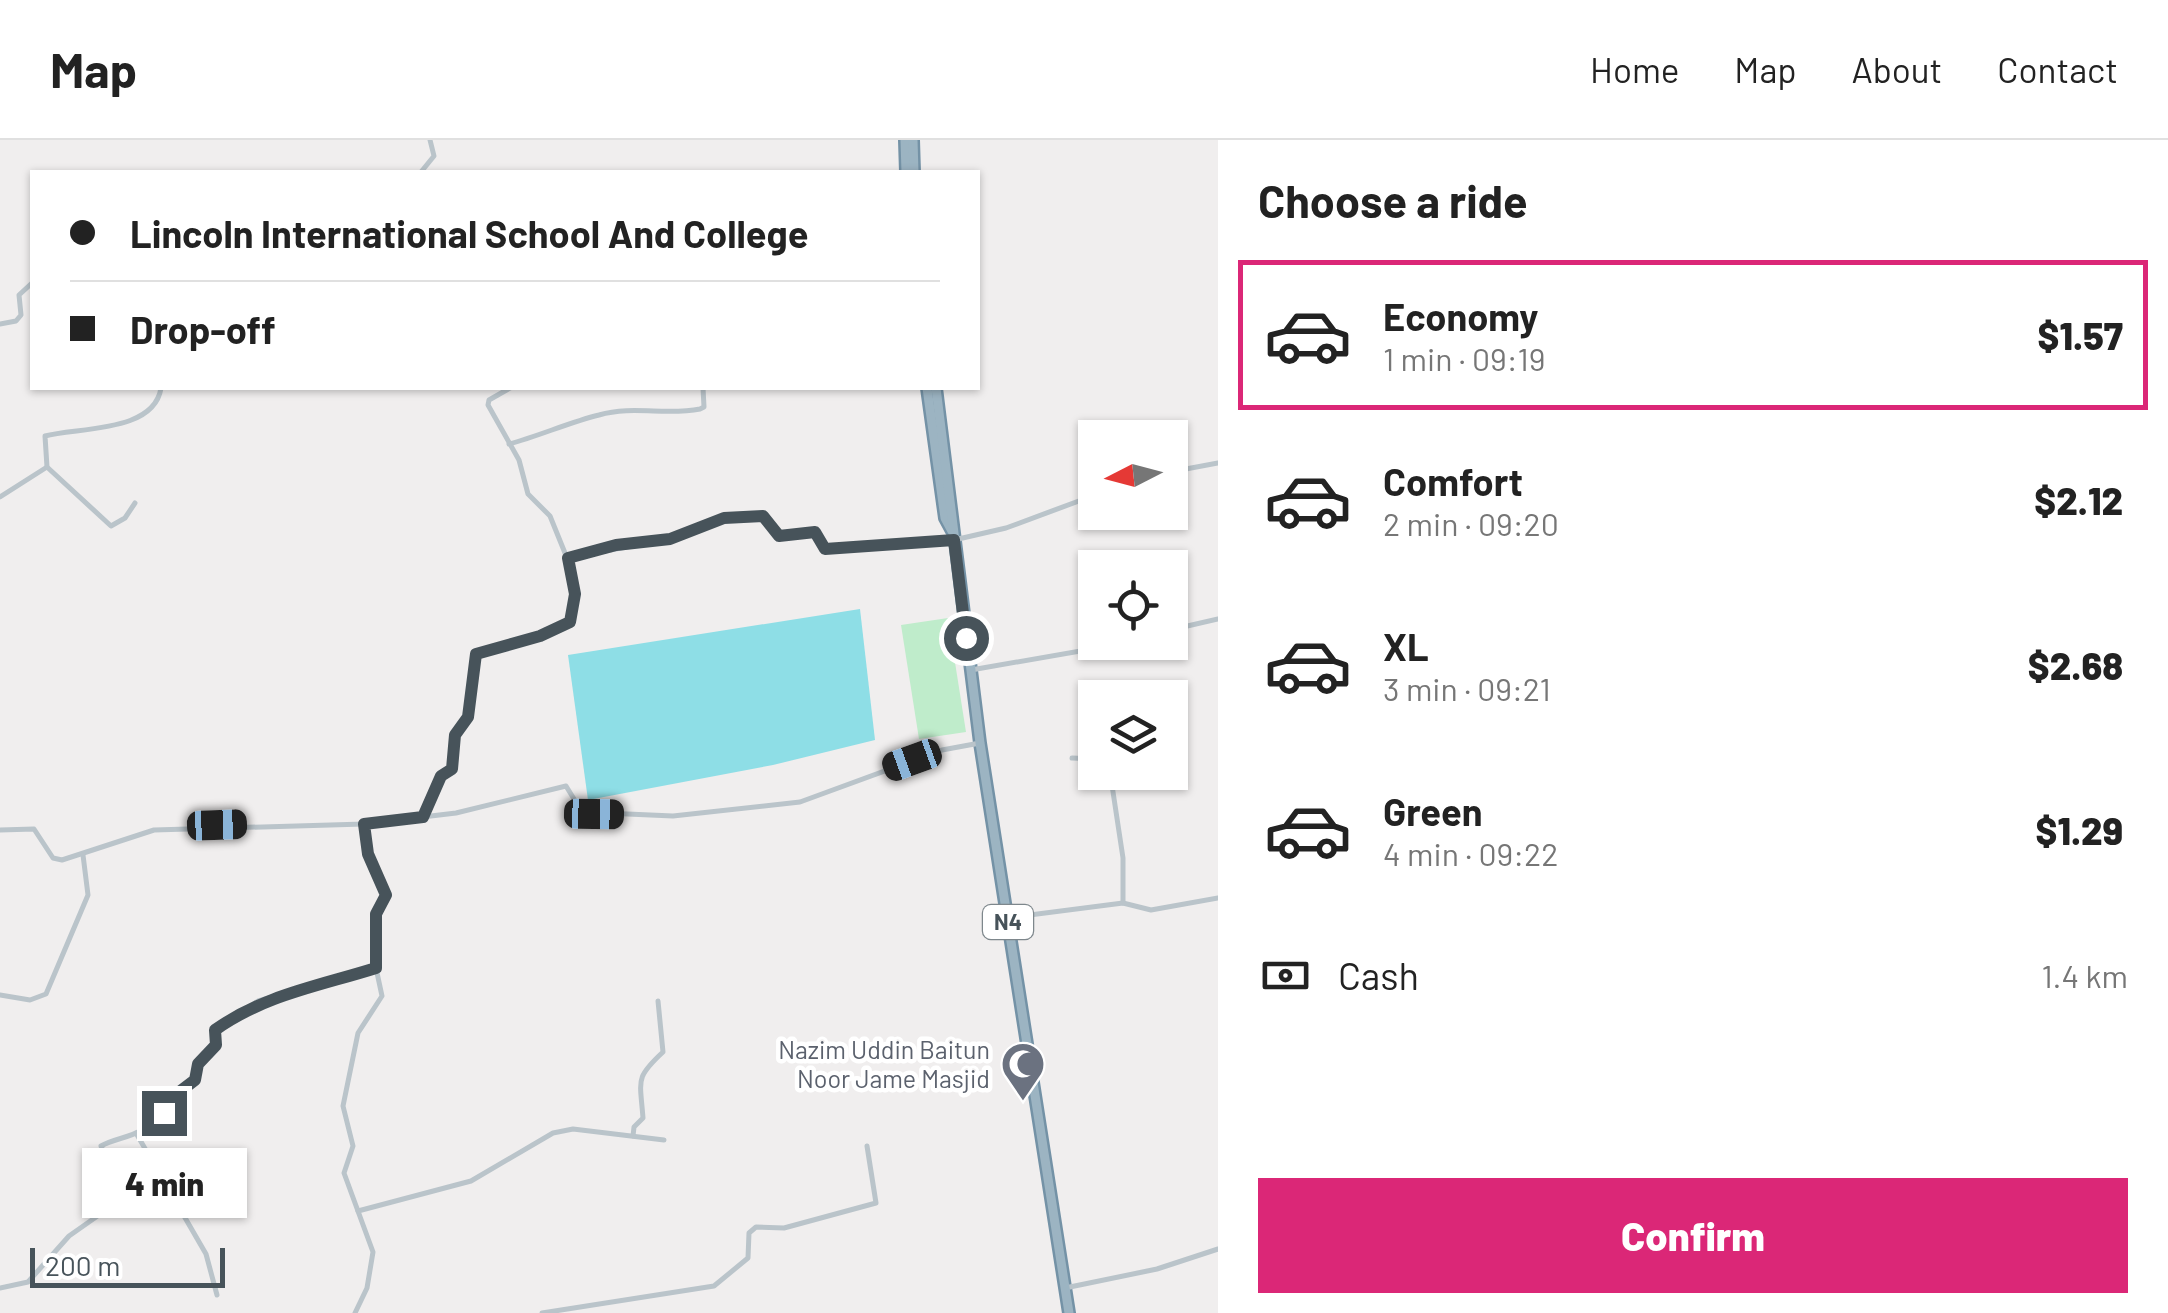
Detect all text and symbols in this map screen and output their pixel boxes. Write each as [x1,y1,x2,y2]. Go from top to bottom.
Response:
text: Map [50,40,137,98]
text: Home [1590,48,1679,90]
text: Map [1734,48,1797,90]
text: About [1852,48,1942,90]
text: Contact [1997,48,2118,90]
text: Choose a ride [1258,173,1528,227]
text: Lincoln International School And College [130,210,808,256]
icon: car [1263,290,1353,380]
text: Economy [1383,293,1538,339]
text: Drop-off [130,306,276,352]
text: $1.57 [2038,312,2123,358]
text: 1 min · 09:19 [1383,339,1545,377]
north arrow [1078,420,1188,530]
map controls [1078,420,1188,790]
icon: car [1263,455,1353,545]
text: Comfort [1383,458,1523,504]
text: $2.12 [2034,477,2123,523]
text: 2 min · 09:20 [1383,504,1559,542]
button: locate [1078,550,1188,660]
route start [944,616,989,661]
icon: car [1263,620,1353,710]
text: XL [1383,623,1429,669]
text: $2.68 [2028,642,2123,688]
text: 3 min · 09:21 [1383,669,1551,707]
button: layers [1078,680,1188,790]
car [879,736,945,784]
icon: car [1263,785,1353,875]
text: Green [1383,788,1483,834]
car [564,798,624,830]
text: $1.29 [2036,807,2123,853]
car [186,809,248,841]
text: 4 min · 09:22 [1383,834,1558,872]
road number: N4 [983,905,1033,939]
icon: cash [1258,948,1313,1003]
text: Cash [1338,952,1419,998]
text: 1.4 km [2041,956,2128,994]
place label: Nazim Uddin Baitun Noor Jame Masjid [778,1034,990,1093]
mosque icon: Nazim Uddin Baitun Noor Jame Masjid [1000,1041,1046,1102]
route end [142,1091,187,1136]
callout: 4 min [81,1148,246,1218]
text: 4 min [125,1164,204,1202]
button: Confirm [1258,1178,2128,1293]
scale bar [30,1243,225,1288]
text: 200 m [45,1248,120,1282]

